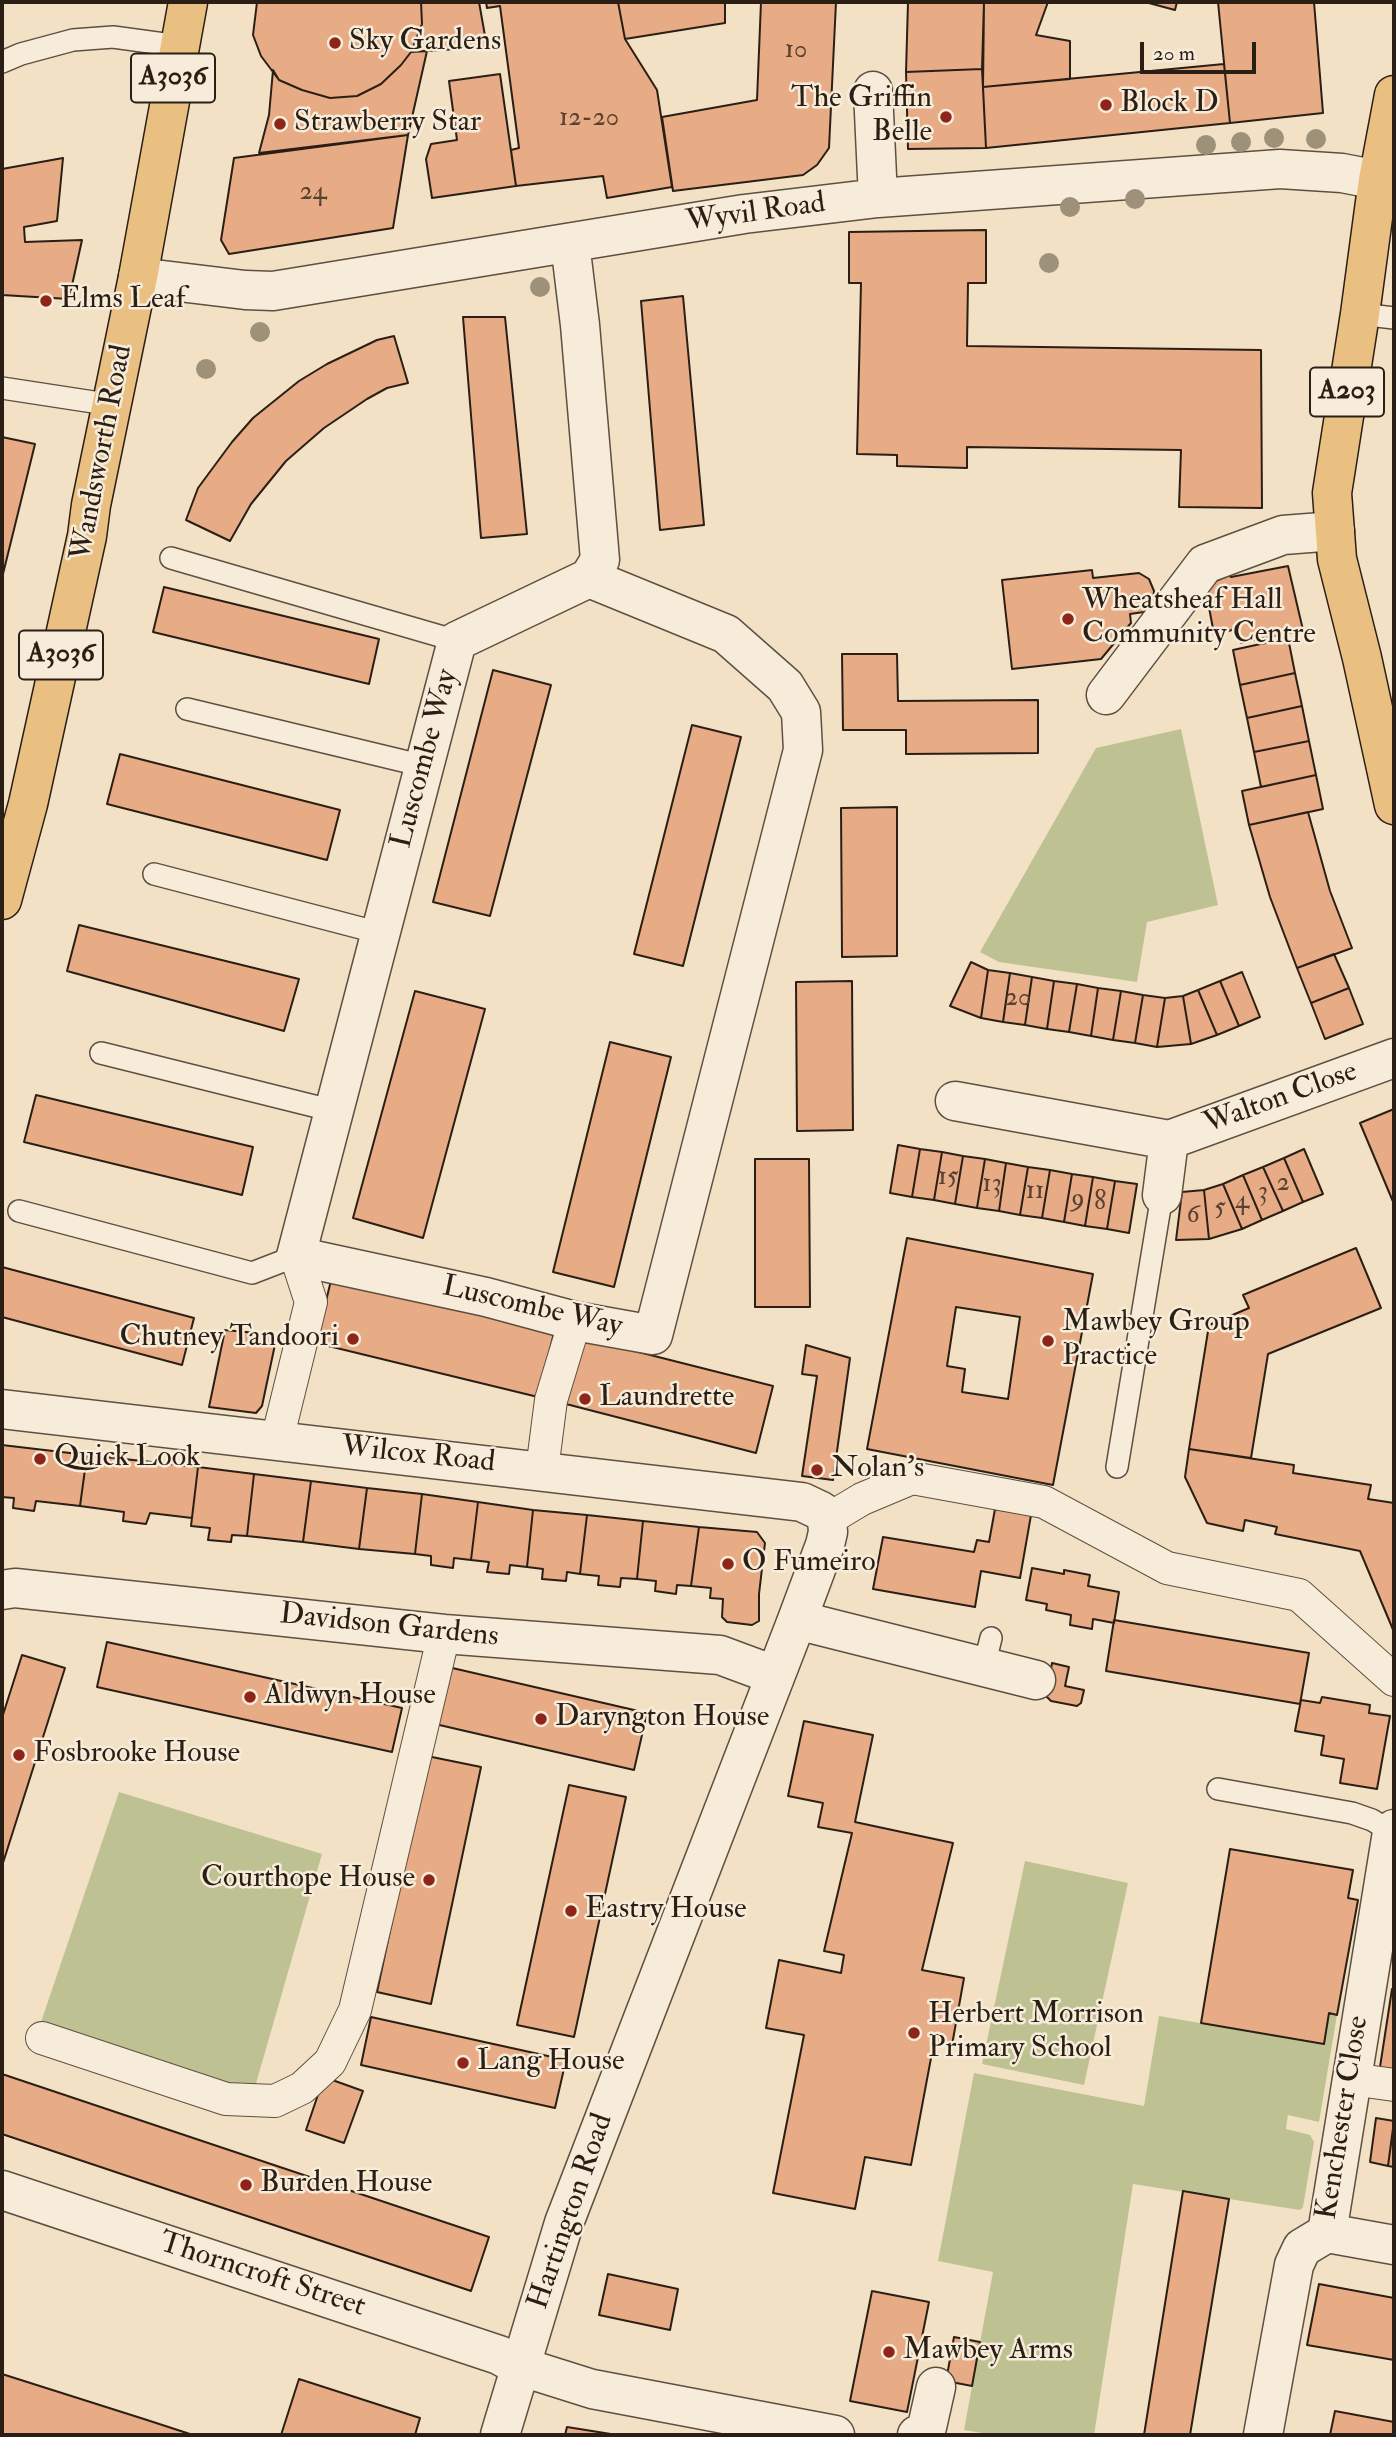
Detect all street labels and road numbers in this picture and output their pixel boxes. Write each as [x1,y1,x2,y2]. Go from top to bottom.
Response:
road number: A3036 [131,54,215,102]
street label: Wyvil Road [684,186,828,242]
street label: Wandsworth Road [64,342,142,564]
road number: A203 [1310,368,1384,416]
road number: A3036 [19,630,103,680]
street label: Luscombe Way [385,666,467,852]
street label: Walton Close [1200,1055,1362,1143]
street label: Luscombe Way [438,1270,626,1346]
street label: Wilcox Road [339,1430,497,1482]
street label: Davidson Gardens [278,1598,500,1656]
street label: Kenchester Close [1310,2014,1378,2222]
street label: Hartington Road [522,2109,622,2315]
street label: Thorncroft Street [154,2226,370,2326]

